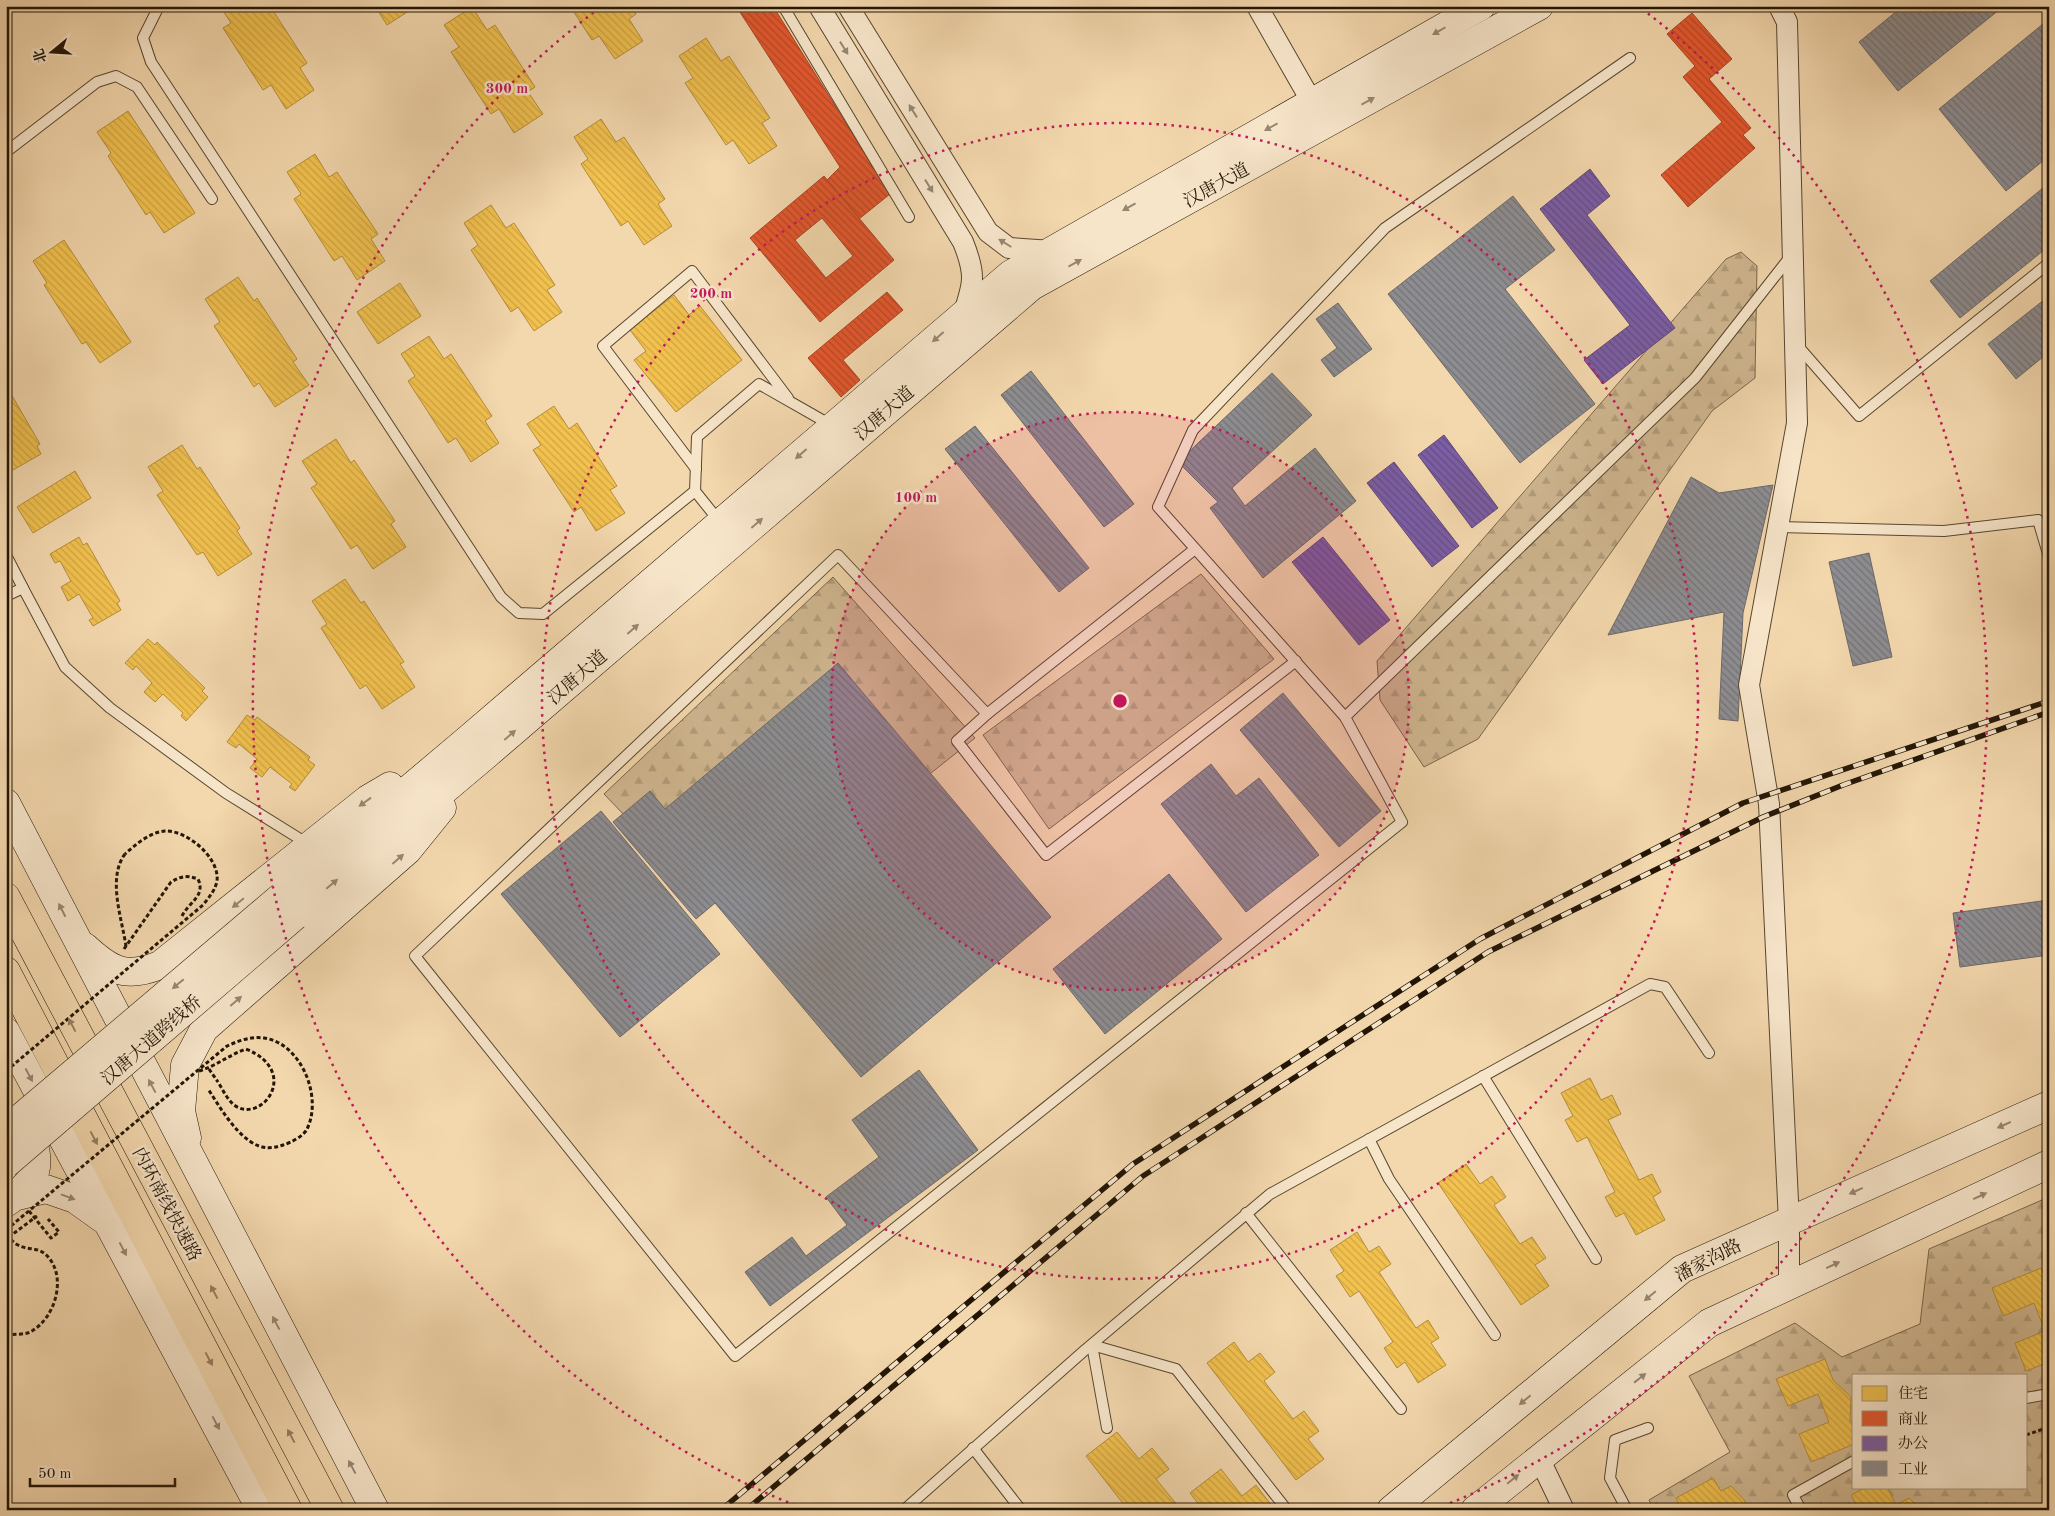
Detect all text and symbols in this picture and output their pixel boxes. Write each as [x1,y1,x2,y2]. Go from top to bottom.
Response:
one-way arrow [1433,26,1446,35]
north arrow [28,28,78,78]
one-way arrow [839,41,849,54]
text: 北 [31,47,49,65]
text: 300 m [486,82,528,97]
one-way arrow [1361,97,1375,105]
one-way arrow [908,104,918,118]
one-way arrow [1264,123,1278,132]
street label: 汉唐大道 [1180,159,1252,211]
one-way arrow [925,180,934,193]
one-way arrow [1123,203,1136,212]
one-way arrow [998,239,1011,248]
one-way arrow [1068,258,1081,267]
text: 200 m [690,287,732,302]
one-way arrow [932,331,944,343]
street label: 汉唐大道 [850,382,918,444]
one-way arrow [795,449,808,460]
text: 100 m [895,491,937,506]
one-way arrow [750,517,763,528]
one-way arrow [627,623,640,634]
street label: 汉唐大道 [543,646,611,708]
centre of rings [1111,692,1129,710]
one-way arrow [503,729,516,740]
one-way arrow [359,796,372,807]
one-way arrow [391,853,404,864]
one-way arrow [326,879,339,890]
one-way arrow [232,897,245,908]
one-way arrow [58,903,66,918]
one-way arrow [173,978,185,990]
street label: 汉唐大道跨线桥 [97,991,205,1089]
one-way arrow [230,995,243,1006]
one-way arrow [68,1018,77,1032]
one-way arrow [25,1068,33,1082]
one-way arrow [148,1079,156,1093]
one-way arrow [1997,1121,2011,1129]
one-way arrow [90,1131,98,1145]
street label: 内环南线快速路 [129,1144,205,1264]
one-way arrow [1849,1188,1863,1196]
one-way arrow [1973,1192,1987,1200]
one-way arrow [61,1193,76,1201]
street label: 潘家沟路 [1671,1235,1745,1285]
one-way arrow [118,1242,127,1256]
one-way arrow [1826,1261,1840,1269]
one-way arrow [210,1285,218,1300]
one-way arrow [1644,1290,1656,1302]
one-way arrow [272,1316,281,1330]
one-way arrow [205,1352,213,1367]
one-way arrow [1633,1372,1646,1383]
legend [1852,1374,2028,1488]
text: 住宅 [1898,1385,1928,1402]
one-way arrow [1519,1394,1531,1405]
text: 商业 [1898,1411,1928,1428]
one-way arrow [212,1416,220,1431]
one-way arrow [286,1429,295,1443]
text: 办公 [1898,1435,1928,1452]
scale bar [30,1456,175,1488]
one-way arrow [348,1459,356,1474]
text: 工业 [1898,1461,1928,1478]
text: 50 m [38,1467,72,1482]
one-way arrow [1506,1473,1519,1484]

